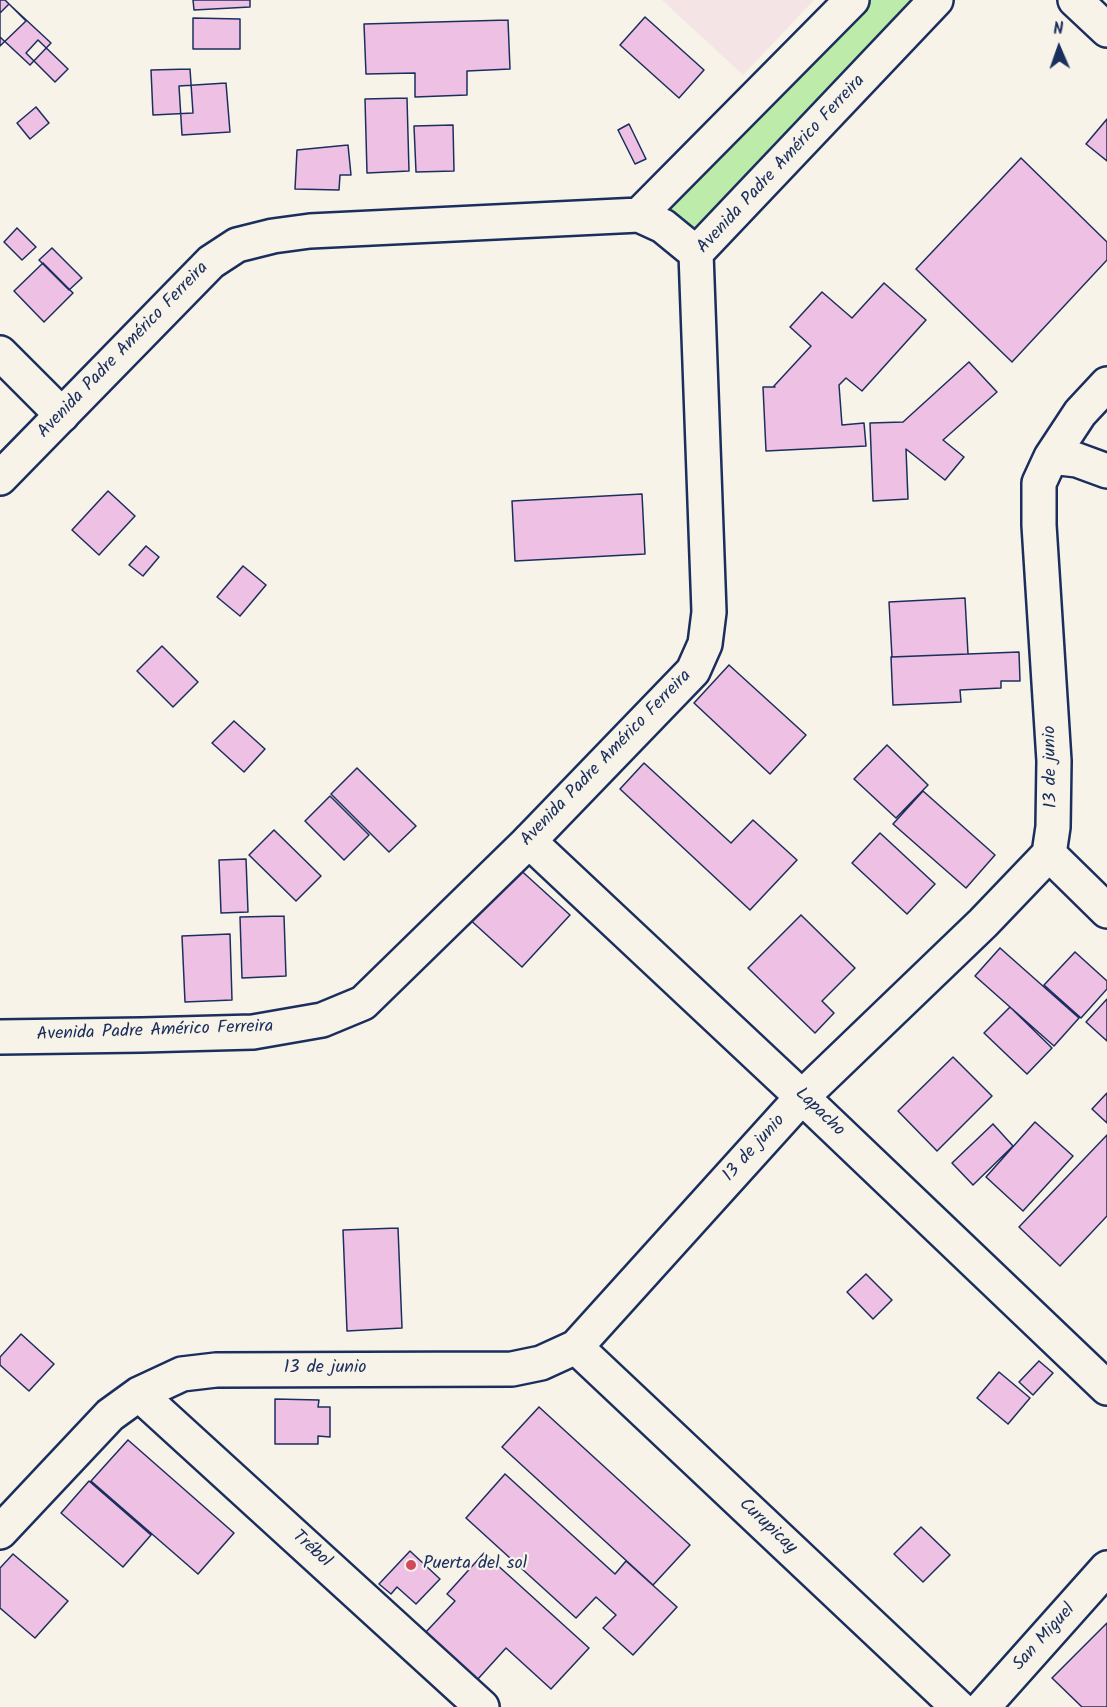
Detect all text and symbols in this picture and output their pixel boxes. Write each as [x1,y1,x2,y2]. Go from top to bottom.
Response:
text: N [1053,17,1064,42]
north arrow [1029,18,1089,78]
street label: Avenida Padre Américo Ferreira [693,71,871,259]
street label: Avenida Padre Américo Ferreira [34,258,214,444]
street label: Avenida Padre Américo Ferreira [517,666,697,852]
street label: 13 de junio [1040,725,1064,809]
street label: Avenida Padre Américo Ferreira [36,1017,274,1047]
street label: Lapacho [790,1084,848,1142]
street label: 13 de junio [719,1111,791,1187]
street label: 13 de junio [284,1358,366,1380]
street label: Curupicay [733,1495,801,1559]
street label: Trébol [287,1527,335,1573]
place label: Puerta del sol [423,1554,527,1576]
marker: Puerta del sol [404,1558,418,1572]
street label: San Miguel [1009,1600,1081,1676]

